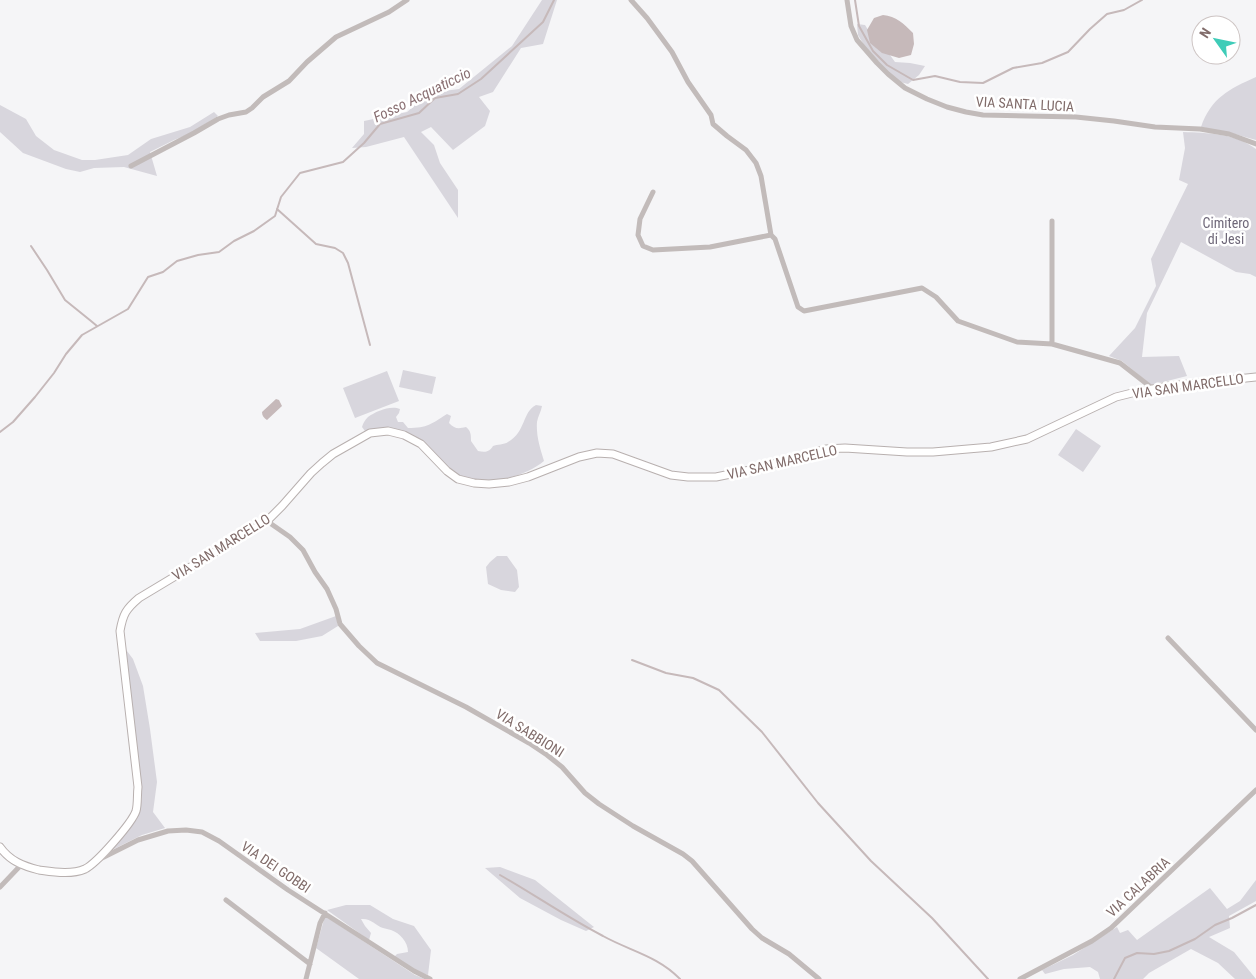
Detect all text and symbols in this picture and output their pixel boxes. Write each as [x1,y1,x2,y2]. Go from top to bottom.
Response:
north arrow [1191,15,1241,65]
text: N [1196,25,1214,41]
water label: Fosso Acquaticcio [370,64,474,126]
street label: VIA SANTA LUCIA [975,93,1075,115]
park label: Cimitero di Jesi [1203,215,1249,247]
street label: VIA SAN MARCELLO [1131,370,1245,402]
street label: VIA SAN MARCELLO [725,442,839,482]
street label: VIA SAN MARCELLO [169,510,273,584]
street label: VIA SABBIONI [493,706,567,760]
street label: VIA DEI GOBBI [238,838,314,896]
street label: VIA CALABRIA [1103,854,1173,920]

